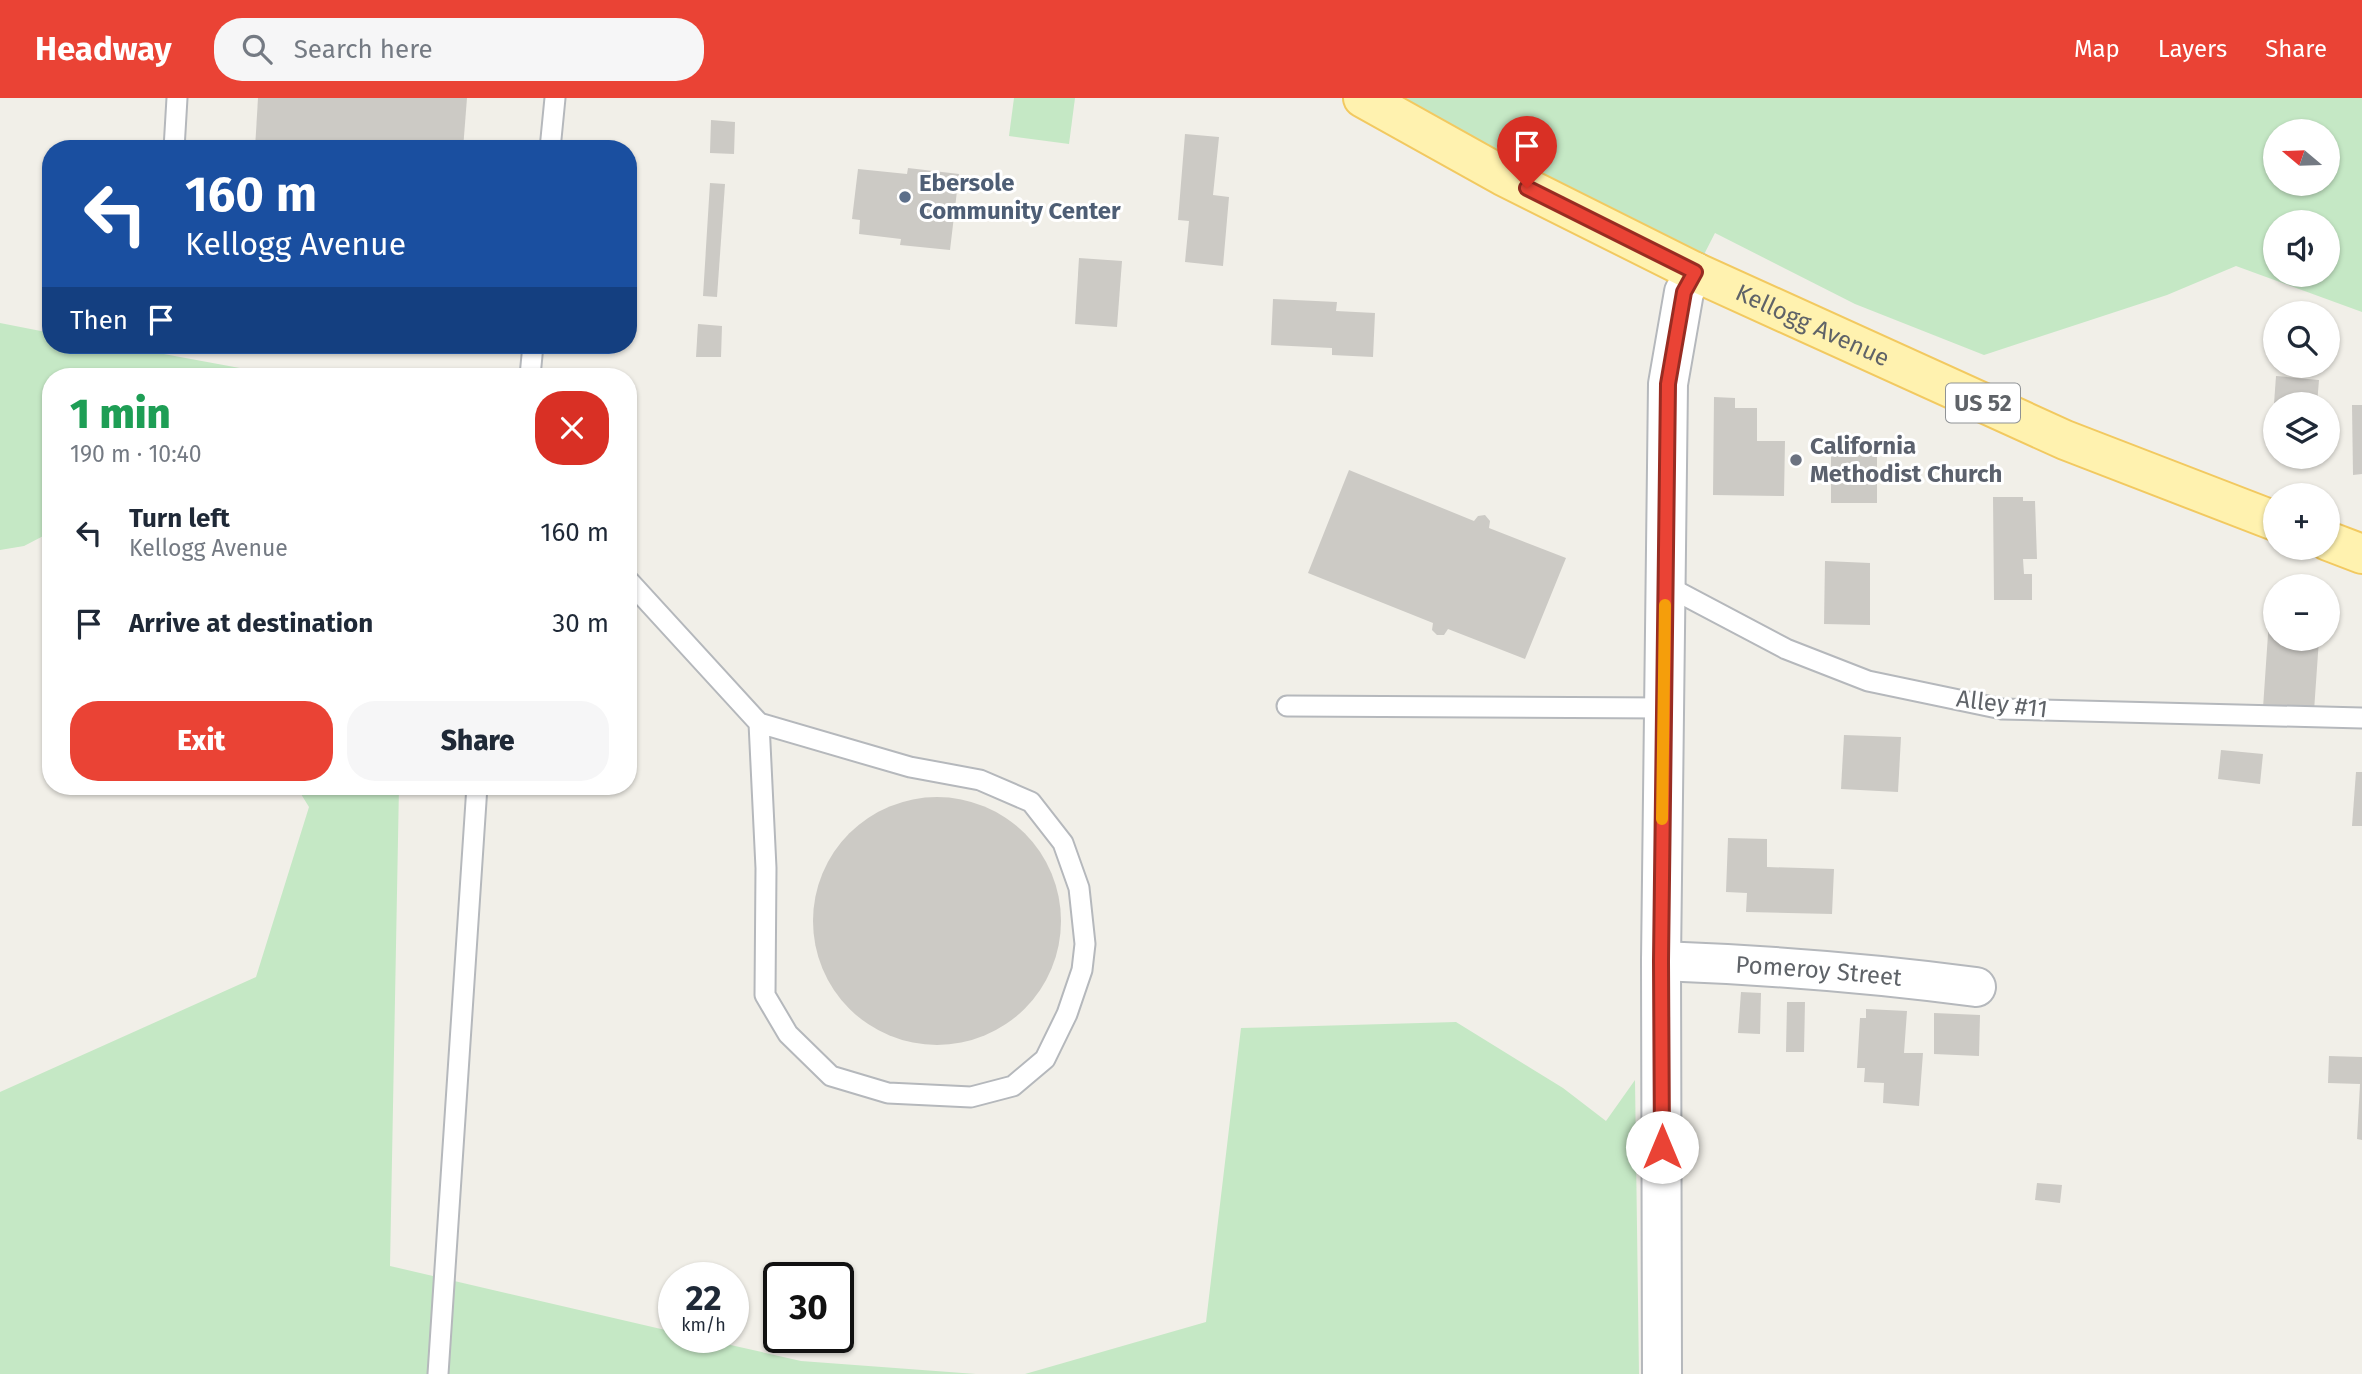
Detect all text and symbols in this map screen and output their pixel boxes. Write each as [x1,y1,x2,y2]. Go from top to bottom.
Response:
search box [214,18,704,81]
text: Headway [35,29,172,69]
icon: search [238,30,276,68]
text: Search here [294,34,433,65]
text: Map [2074,35,2120,63]
text: Layers [2158,35,2227,63]
text: Share [2265,35,2327,63]
pin [1497,116,1557,188]
north arrow [2263,119,2340,196]
map controls [2263,119,2340,651]
icon: arrive [1508,127,1546,165]
text: 160 m [185,165,317,224]
icon: left [70,168,161,259]
place label: Ebersole Community Center [919,169,1121,225]
marker: Ebersole Community Center [897,189,913,205]
button: sound [2263,210,2340,287]
text: Kellogg Avenue [185,225,406,263]
street label: Kellogg Avenue [1731,278,1894,372]
icon: arrive [142,301,180,339]
button: search [2263,301,2340,378]
text: Then [70,305,128,336]
road number: US 52 [1946,384,2020,422]
text: 1 min [70,389,171,439]
button: close [535,391,609,465]
button: layers [2263,392,2340,469]
place label: California Methodist Church [1810,432,2002,488]
text: 190 m · 10:40 [70,440,202,468]
marker: California Methodist Church [1788,452,1804,468]
button: + [2263,483,2340,560]
text: Turn left [129,503,230,534]
icon: left [70,514,108,552]
text: 160 m [540,517,609,548]
text: Kellogg Avenue [129,534,288,562]
button: − [2263,574,2340,651]
icon: arrive [70,605,108,643]
text: Arrive at destination [129,608,373,639]
text: 30 m [552,608,609,639]
street label: Alley #11 [1955,685,2049,723]
button: Exit [70,701,333,781]
button: Share [347,701,609,781]
street label: Pomeroy Street [1735,951,1904,992]
position arrow [1625,1110,1699,1184]
speed limit sign: 30 [763,1262,854,1353]
text: 22 [685,1277,722,1319]
text: km/h [681,1314,726,1336]

